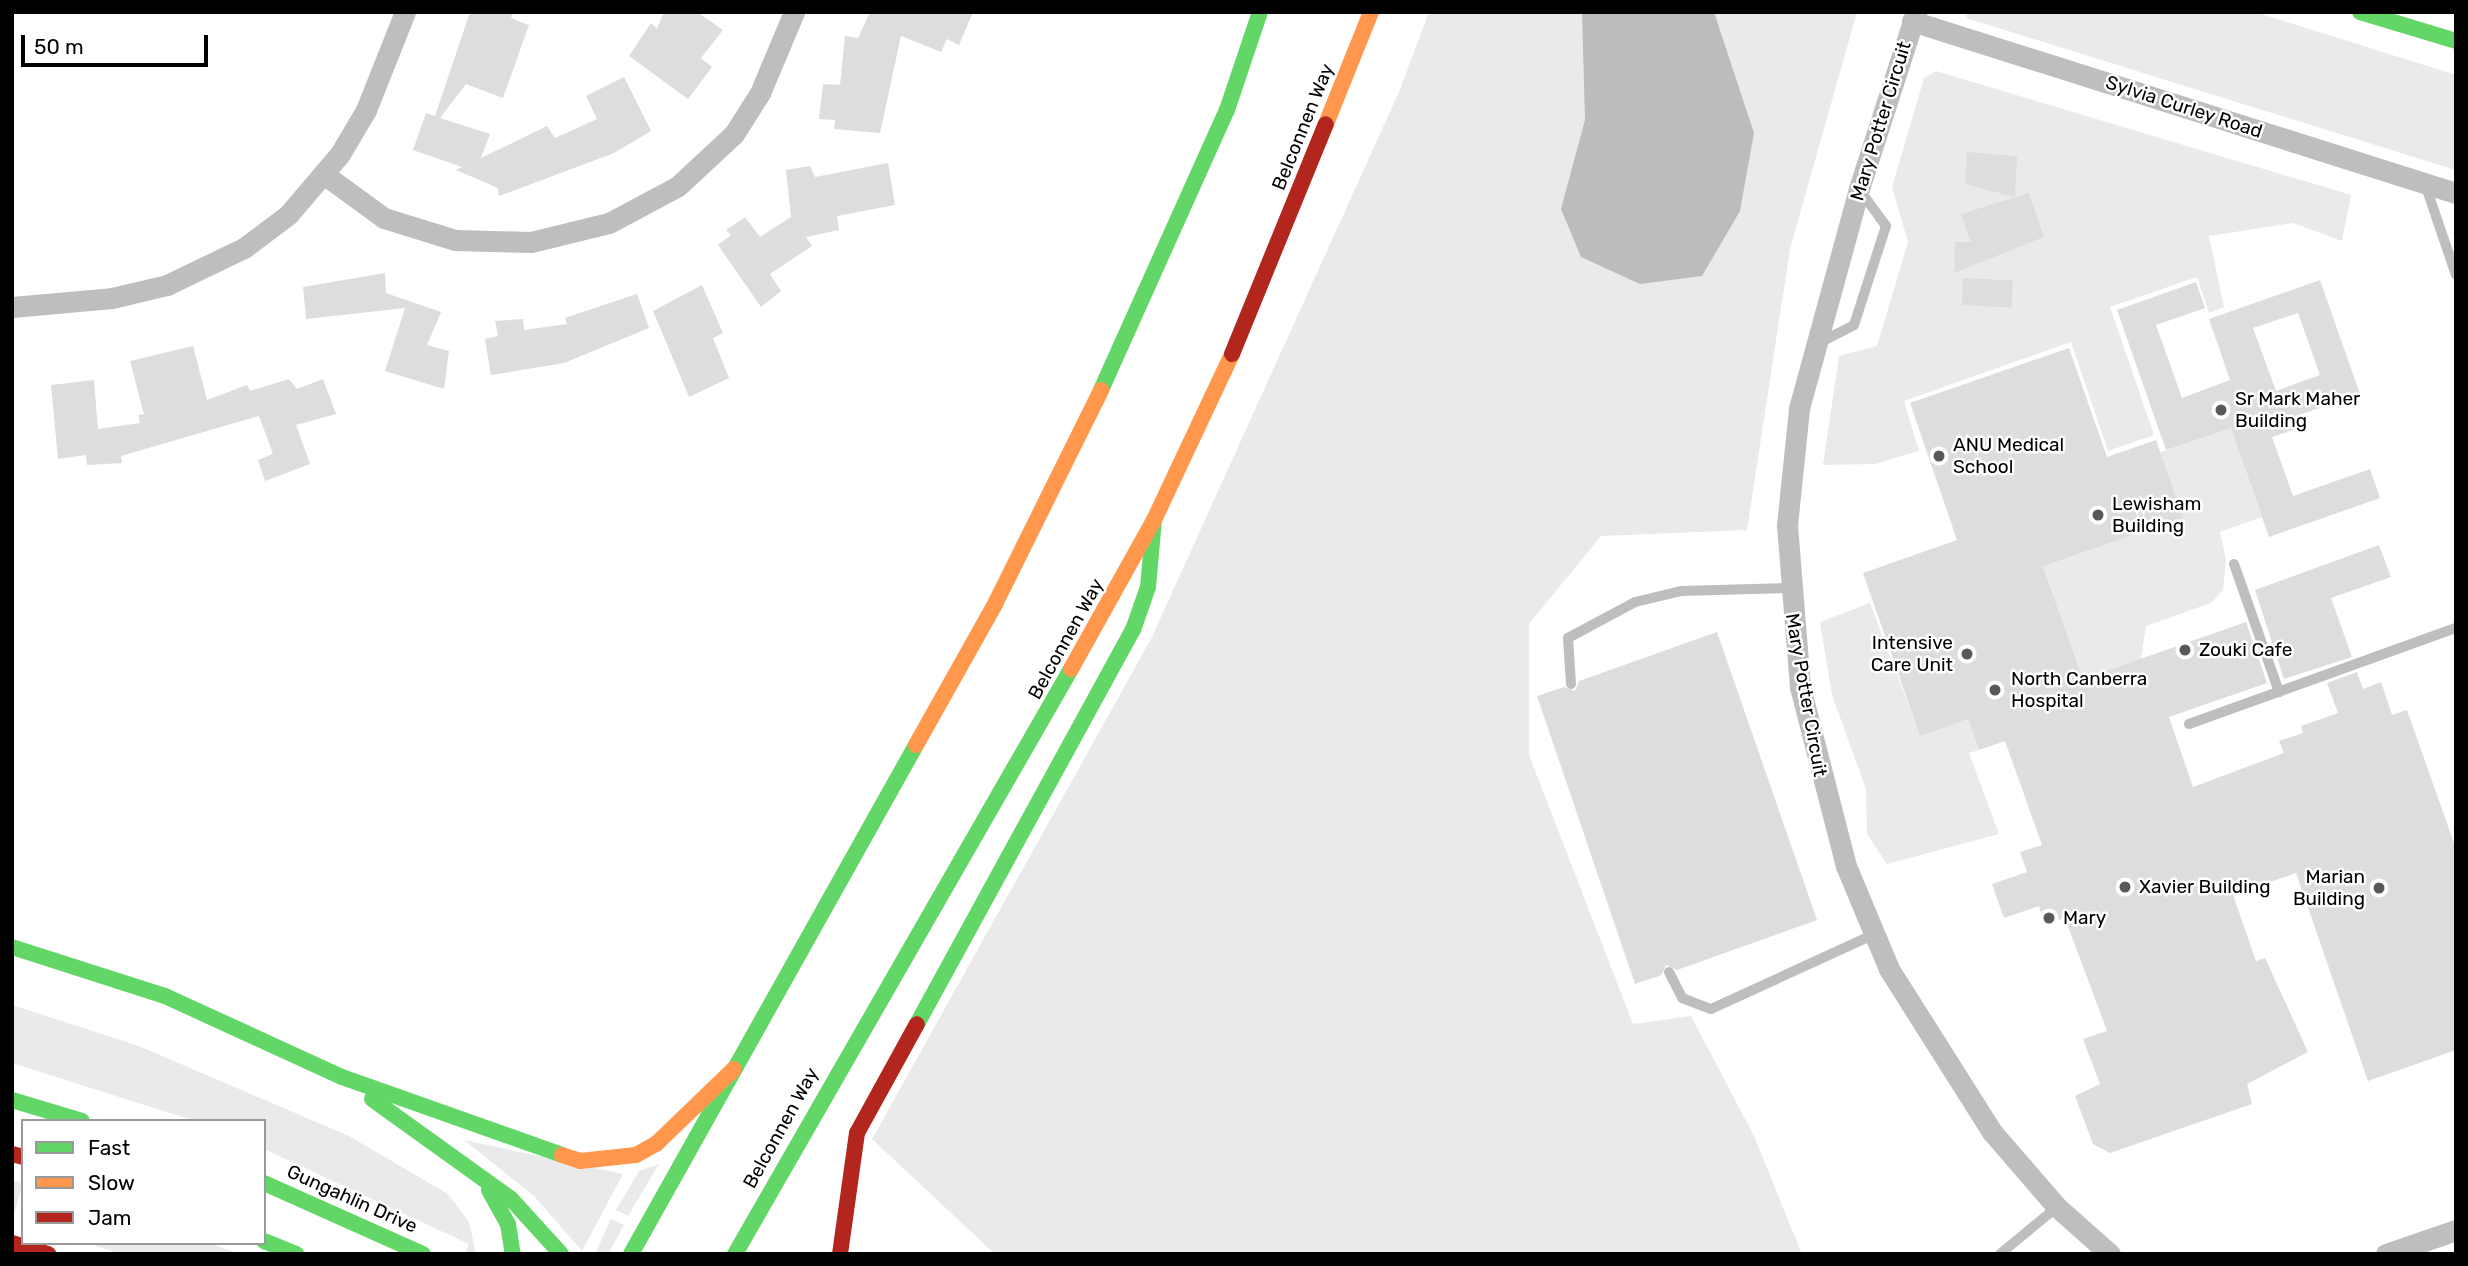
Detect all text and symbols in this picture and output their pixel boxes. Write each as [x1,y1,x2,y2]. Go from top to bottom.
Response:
scale bar [24,21,212,65]
text: 50 m [34,34,84,59]
street label: Mary Potter Circuit [1846,38,1916,204]
street label: Belconnen Way [1267,60,1339,194]
street label: Sylvia Curley Road [2103,71,2265,143]
place label: Sr Mark Maher Building [2235,388,2361,432]
marker: Sr Mark Maher Building [2213,402,2229,418]
place label: ANU Medical School [1953,434,2064,478]
marker: ANU Medical School [1931,448,1947,464]
place label: Lewisham Building [2112,493,2201,537]
marker: Lewisham Building [2090,507,2106,523]
street label: Belconnen Way [1023,575,1109,703]
street label: Mary Potter Circuit [1780,611,1832,779]
place label: Intensive Care Unit [1871,632,1953,676]
place label: Zouki Cafe [2199,639,2292,661]
marker: Zouki Cafe [2177,642,2193,658]
marker: Intensive Care Unit [1959,646,1975,662]
place label: North Canberra Hospital [2011,668,2147,712]
marker: North Canberra Hospital [1985,680,2005,700]
place label: Marian Building [2293,866,2365,910]
place label: Xavier Building [2139,876,2271,898]
marker: Xavier Building [2117,879,2133,895]
marker: Marian Building [2371,880,2387,896]
place label: Mary [2063,907,2106,929]
marker: Mary [2041,910,2057,926]
street label: Belconnen Way [738,1064,824,1192]
legend [21,1119,266,1245]
text: Fast [88,1135,130,1160]
street label: Gungahlin Drive [283,1160,421,1238]
text: Slow [88,1170,135,1195]
text: Jam [88,1205,132,1230]

